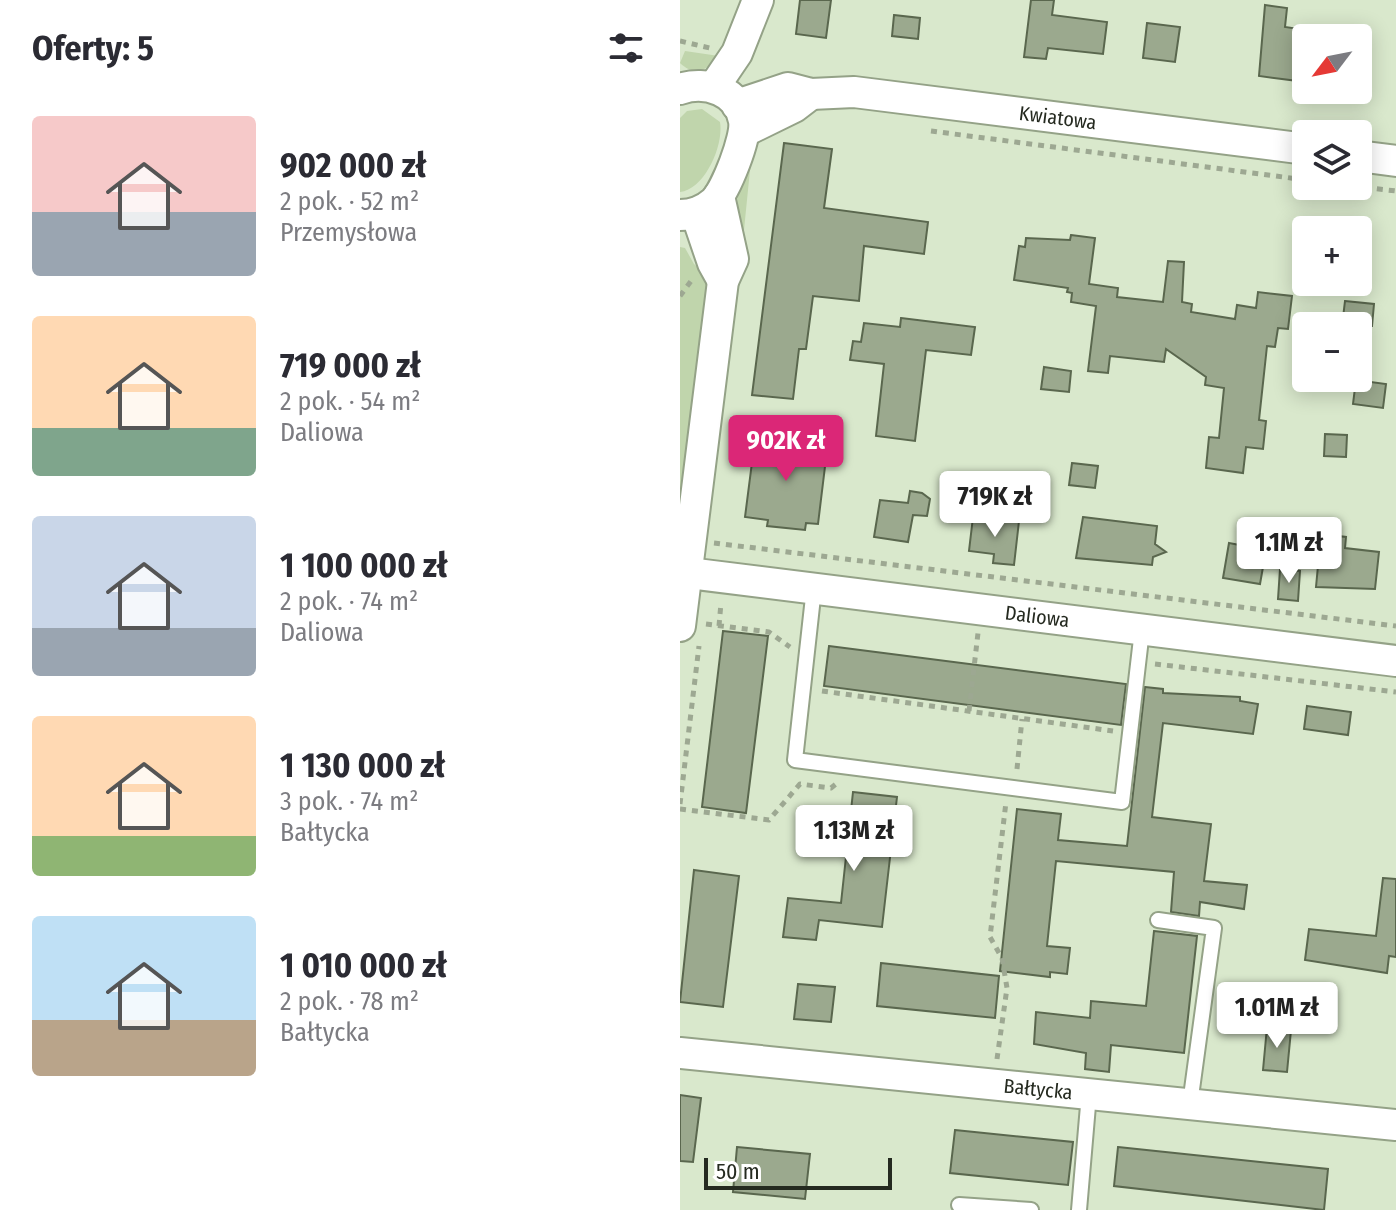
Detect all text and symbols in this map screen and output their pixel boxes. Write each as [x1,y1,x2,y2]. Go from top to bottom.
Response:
north arrow [1292,24,1372,104]
map controls [1292,24,1372,392]
icon: filters [604,26,648,70]
text: Oferty: 5 [32,28,154,69]
street label: Kwiatowa [1018,101,1098,134]
button: layers [1292,120,1372,200]
text: 902 000 zł [280,145,426,186]
icon: home [96,148,192,244]
text: 2 pok. · 52 m² [280,186,419,217]
button: + [1292,216,1372,296]
text: Przemysłowa [280,217,417,248]
button: − [1292,312,1372,392]
text: 719 000 zł [280,345,421,386]
icon: home [96,348,192,444]
text: 2 pok. · 54 m² [280,386,420,417]
pin: 902K zł [712,415,860,483]
text: Daliowa [280,417,364,448]
text: 902K zł [746,425,826,456]
pin: 719K zł [921,471,1069,539]
text: 719K zł [957,481,1033,512]
pin: 1.1M zł [1215,517,1363,585]
text: 1.1M zł [1255,527,1323,558]
text: 1 100 000 zł [280,545,448,586]
icon: home [96,548,192,644]
text: 2 pok. · 74 m² [280,586,418,617]
street label: Daliowa [1004,601,1071,632]
text: Daliowa [280,617,364,648]
text: 1 130 000 zł [280,745,445,786]
icon: home [96,748,192,844]
text: 3 pok. · 74 m² [280,786,418,817]
pin: 1.13M zł [771,805,937,873]
text: 1.13M zł [814,815,894,846]
text: Bałtycka [280,817,370,848]
text: 1 010 000 zł [280,945,447,986]
icon: home [96,948,192,1044]
pin: 1.01M zł [1194,982,1360,1050]
text: 2 pok. · 78 m² [280,986,419,1017]
text: 1.01M zł [1235,992,1319,1023]
text: Bałtycka [280,1017,370,1048]
street label: Bałtycka [1003,1074,1074,1104]
scale bar [704,1154,892,1190]
text: 50 m [716,1158,760,1185]

